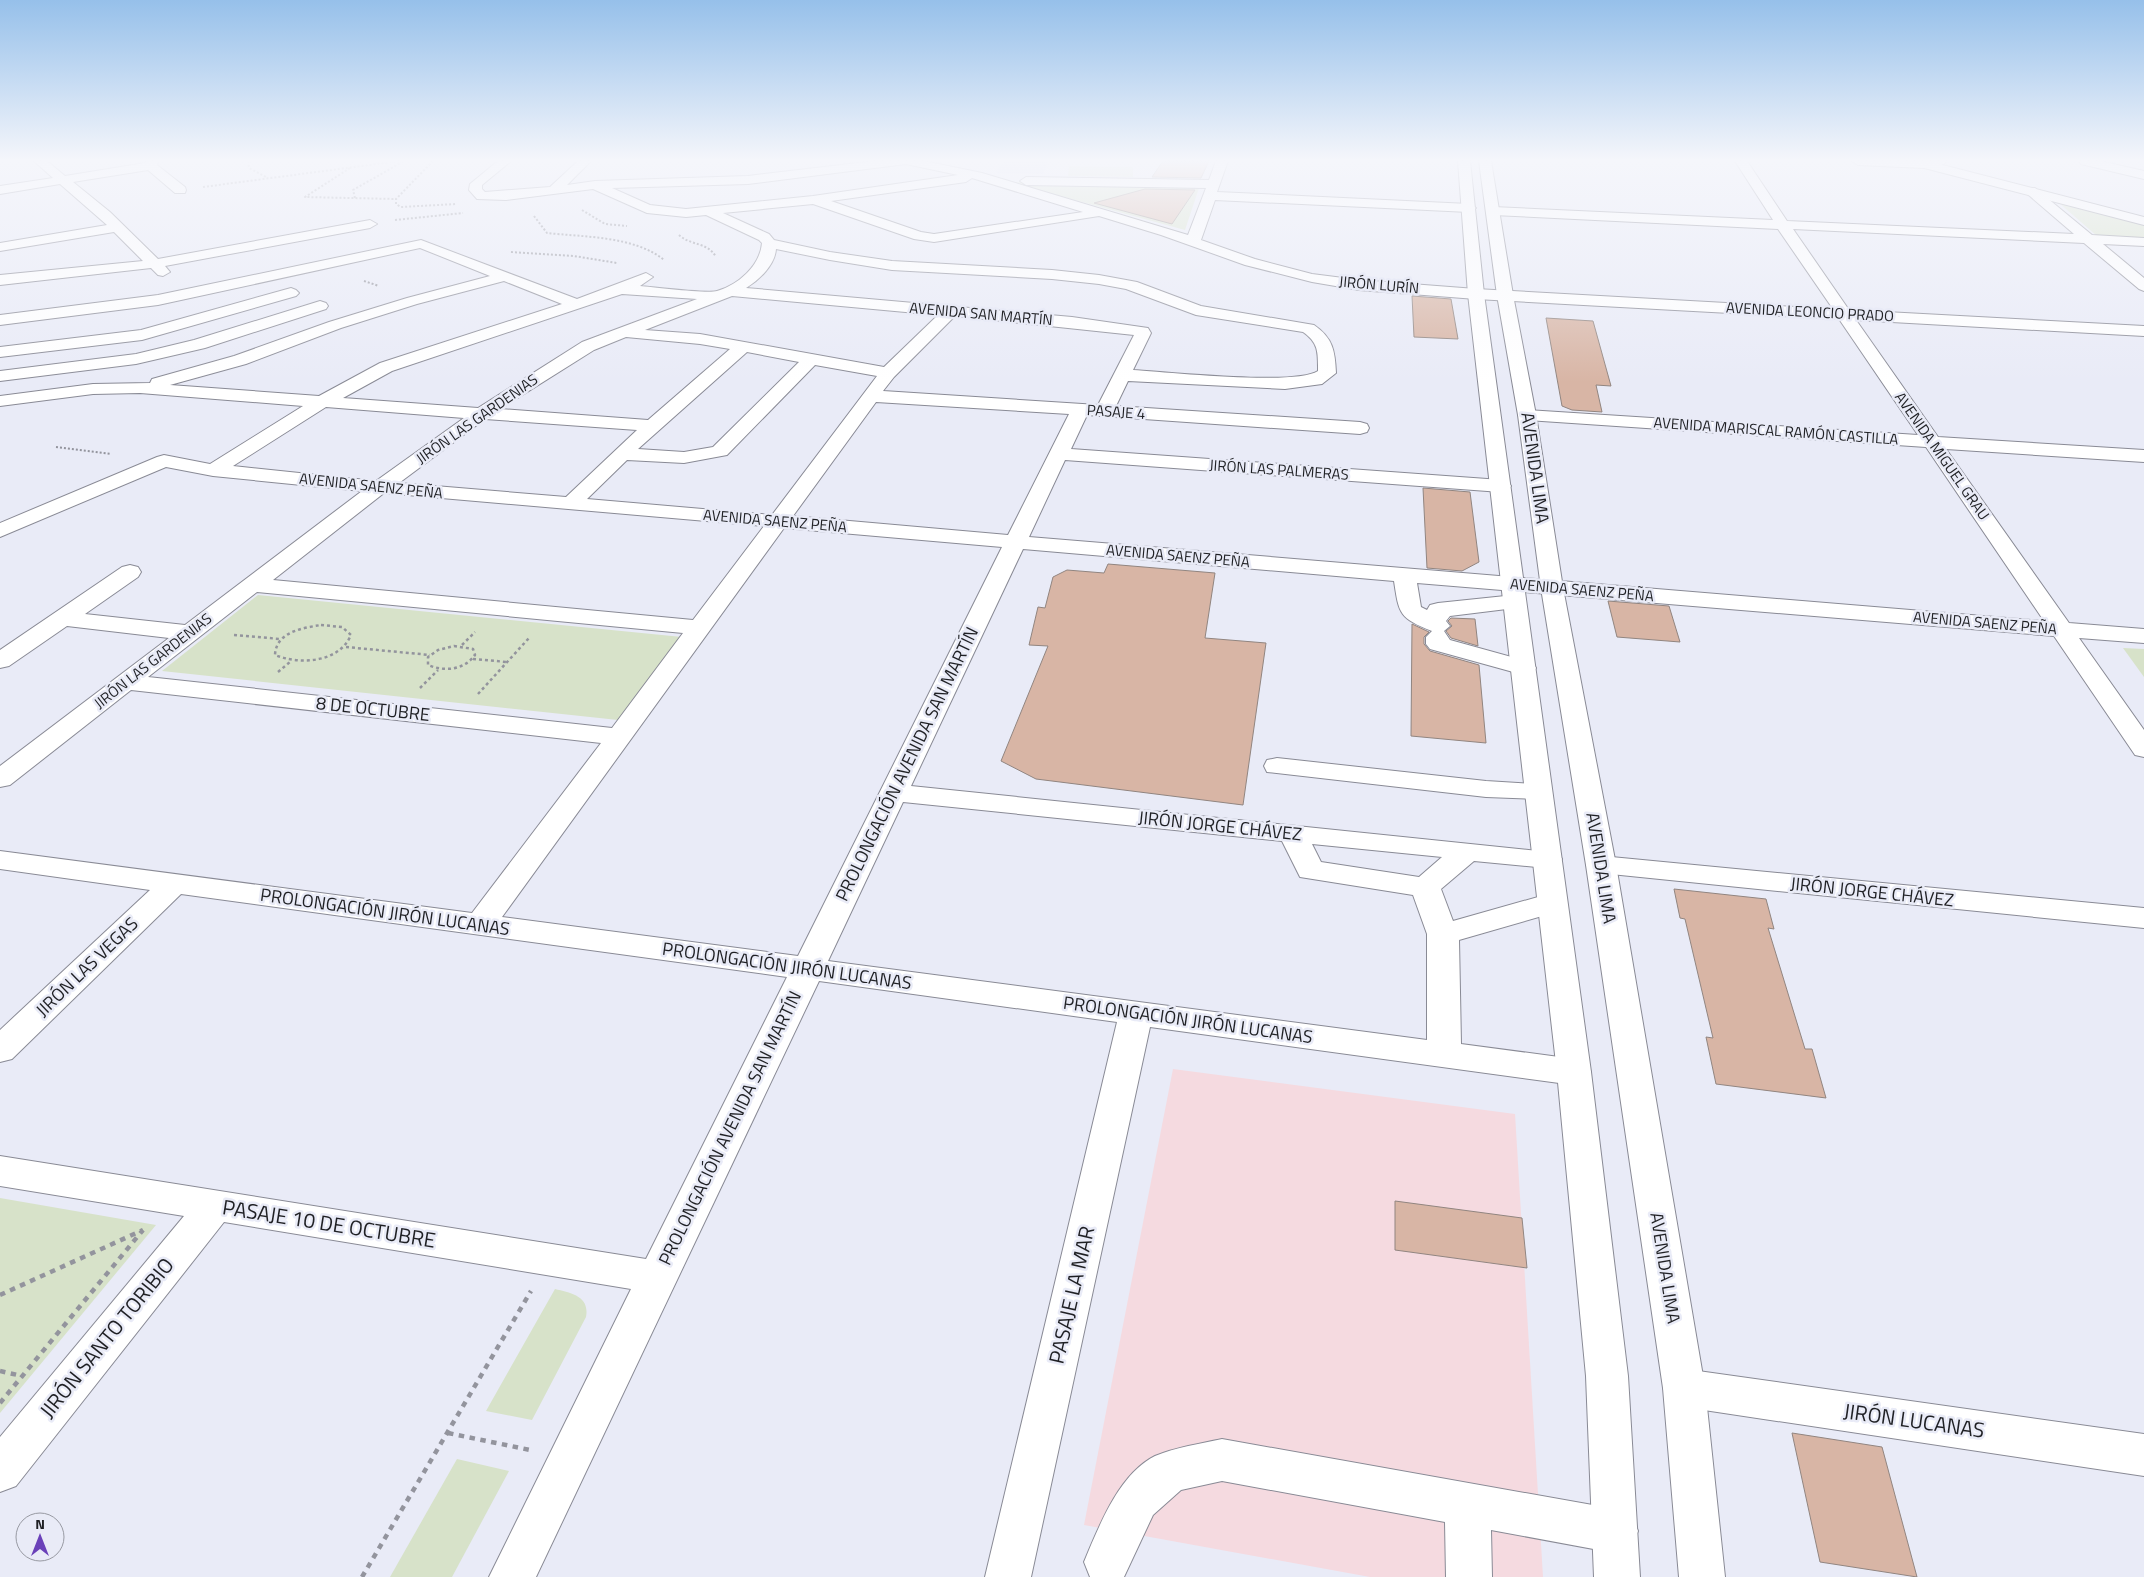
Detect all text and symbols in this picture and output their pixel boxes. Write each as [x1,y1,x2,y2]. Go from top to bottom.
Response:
street label: JIRÓN LURÍN [1338,270,1420,299]
street label: AVENIDA SAN MARTÍN [908,296,1054,331]
street label: AVENIDA LEONCIO PRADO [1726,296,1895,327]
street label: JIRÓN LAS GARDENIAS [411,368,542,469]
street label: AVENIDA MIGUEL GRAU [1889,387,1995,525]
street label: PASAJE 4 [1086,398,1146,425]
street label: AVENIDA LIMA [1514,410,1557,526]
street label: AVENIDA MARISCAL RAMÓN CASTILLA [1653,410,1899,451]
street label: JIRÓN LAS PALMERAS [1209,453,1349,486]
street label: AVENIDA SAENZ PEÑA [298,467,444,504]
street label: AVENIDA SAENZ PEÑA [702,503,848,538]
street label: AVENIDA SAENZ PEÑA [1105,538,1251,573]
street label: AVENIDA SAENZ PEÑA [1509,572,1655,607]
street label: AVENIDA SAENZ PEÑA [1912,605,2058,640]
street label: JIRÓN LAS GARDENIAS [89,607,217,714]
street label: PROLONGACIÓN AVENIDA SAN MARTÍN [828,622,985,906]
street label: 8 DE OCTUBRE [315,689,431,728]
street label: JIRÓN JORGE CHÁVEZ [1137,803,1303,848]
street label: AVENIDA LIMA [1579,810,1624,926]
street label: JIRÓN JORGE CHÁVEZ [1789,869,1955,914]
street label: PROLONGACIÓN JIRÓN LUCANAS [259,881,511,942]
street label: JIRÓN LAS VEGAS [29,911,144,1023]
street label: PROLONGACIÓN JIRÓN LUCANAS [661,935,913,996]
street label: PROLONGACIÓN AVENIDA SAN MARTÍN [651,986,808,1270]
street label: PROLONGACIÓN JIRÓN LUCANAS [1062,989,1314,1050]
street label: PASAJE 10 DE OCTUBRE [220,1190,438,1256]
street label: AVENIDA LIMA [1643,1210,1688,1326]
street label: PASAJE LA MAR [1040,1223,1102,1367]
street label: JIRÓN SANTO TORIBIO [31,1250,181,1425]
street label: JIRÓN LUCANAS [1842,1394,1987,1446]
north arrow [15,1512,65,1562]
text: N [35,1513,45,1534]

